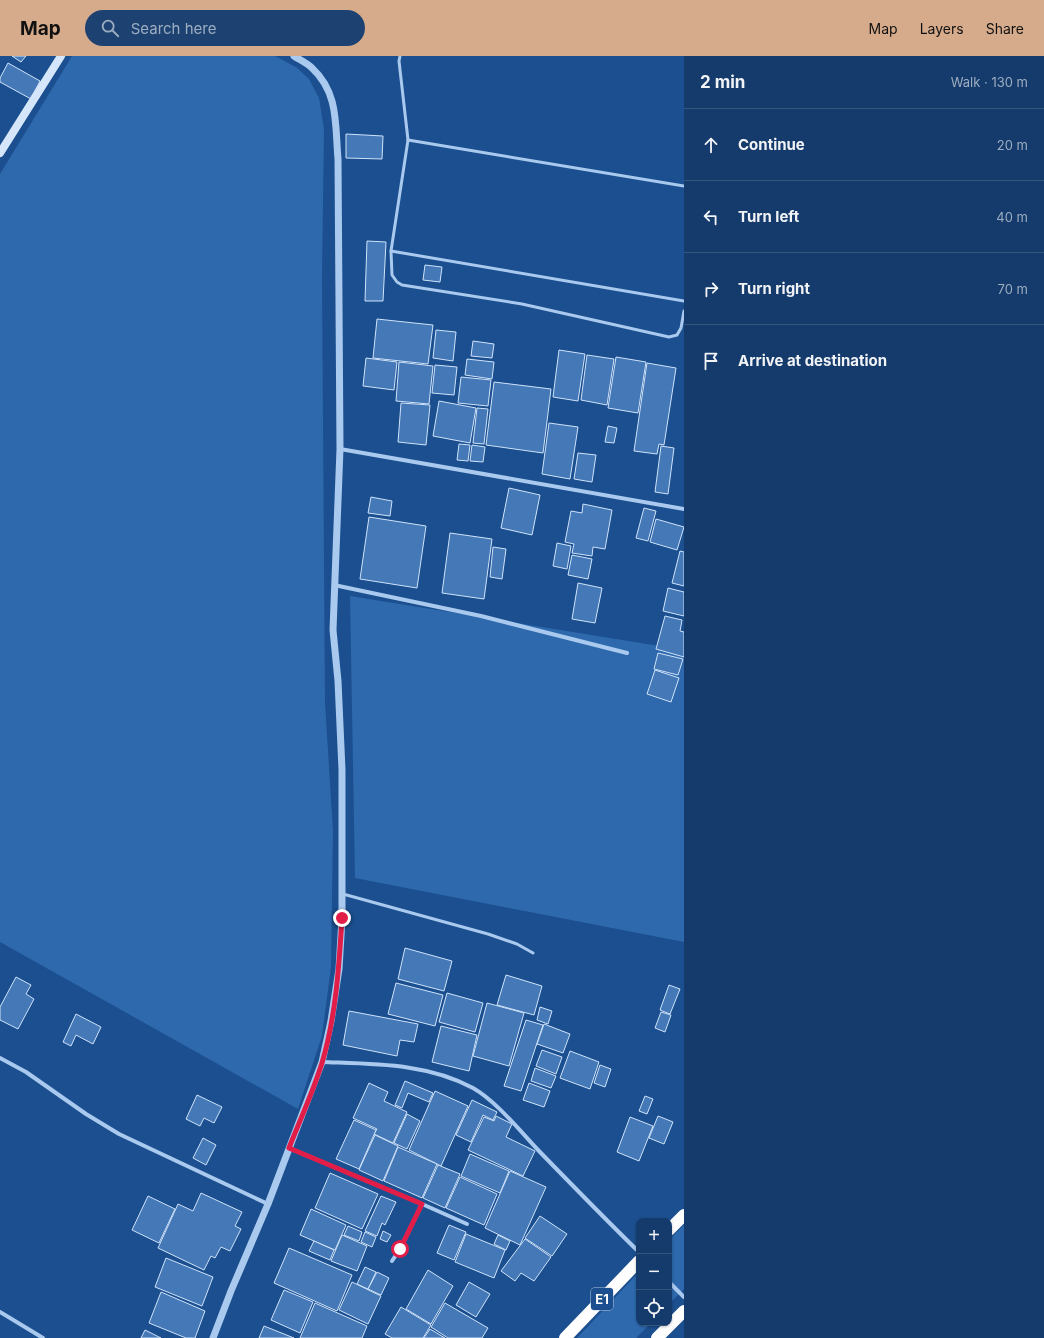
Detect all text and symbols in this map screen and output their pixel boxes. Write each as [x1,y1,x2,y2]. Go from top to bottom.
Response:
search box [85,10,365,46]
text: Map [20,17,61,40]
icon: search [99,17,121,39]
text: Search here [131,19,216,38]
text: Map [869,20,898,37]
text: Layers [920,20,964,37]
text: Share [986,20,1024,37]
text: 2 min [700,72,745,92]
text: Walk · 130 m [951,74,1028,90]
icon: ahead [700,134,722,156]
text: Continue [738,135,805,154]
text: 20 m [997,137,1028,153]
icon: left [700,206,722,228]
text: Turn left [738,207,799,226]
text: 40 m [996,209,1028,225]
icon: right [700,278,722,300]
text: Turn right [738,279,810,298]
text: 70 m [998,281,1028,297]
icon: arrive [700,350,722,372]
text: Arrive at destination [738,351,887,370]
route end [333,909,351,927]
map controls [636,1218,672,1326]
button: + [636,1218,672,1254]
route start [391,1240,409,1258]
button: − [636,1254,672,1290]
road number: E1 [591,1288,613,1310]
button: locate [636,1290,672,1326]

